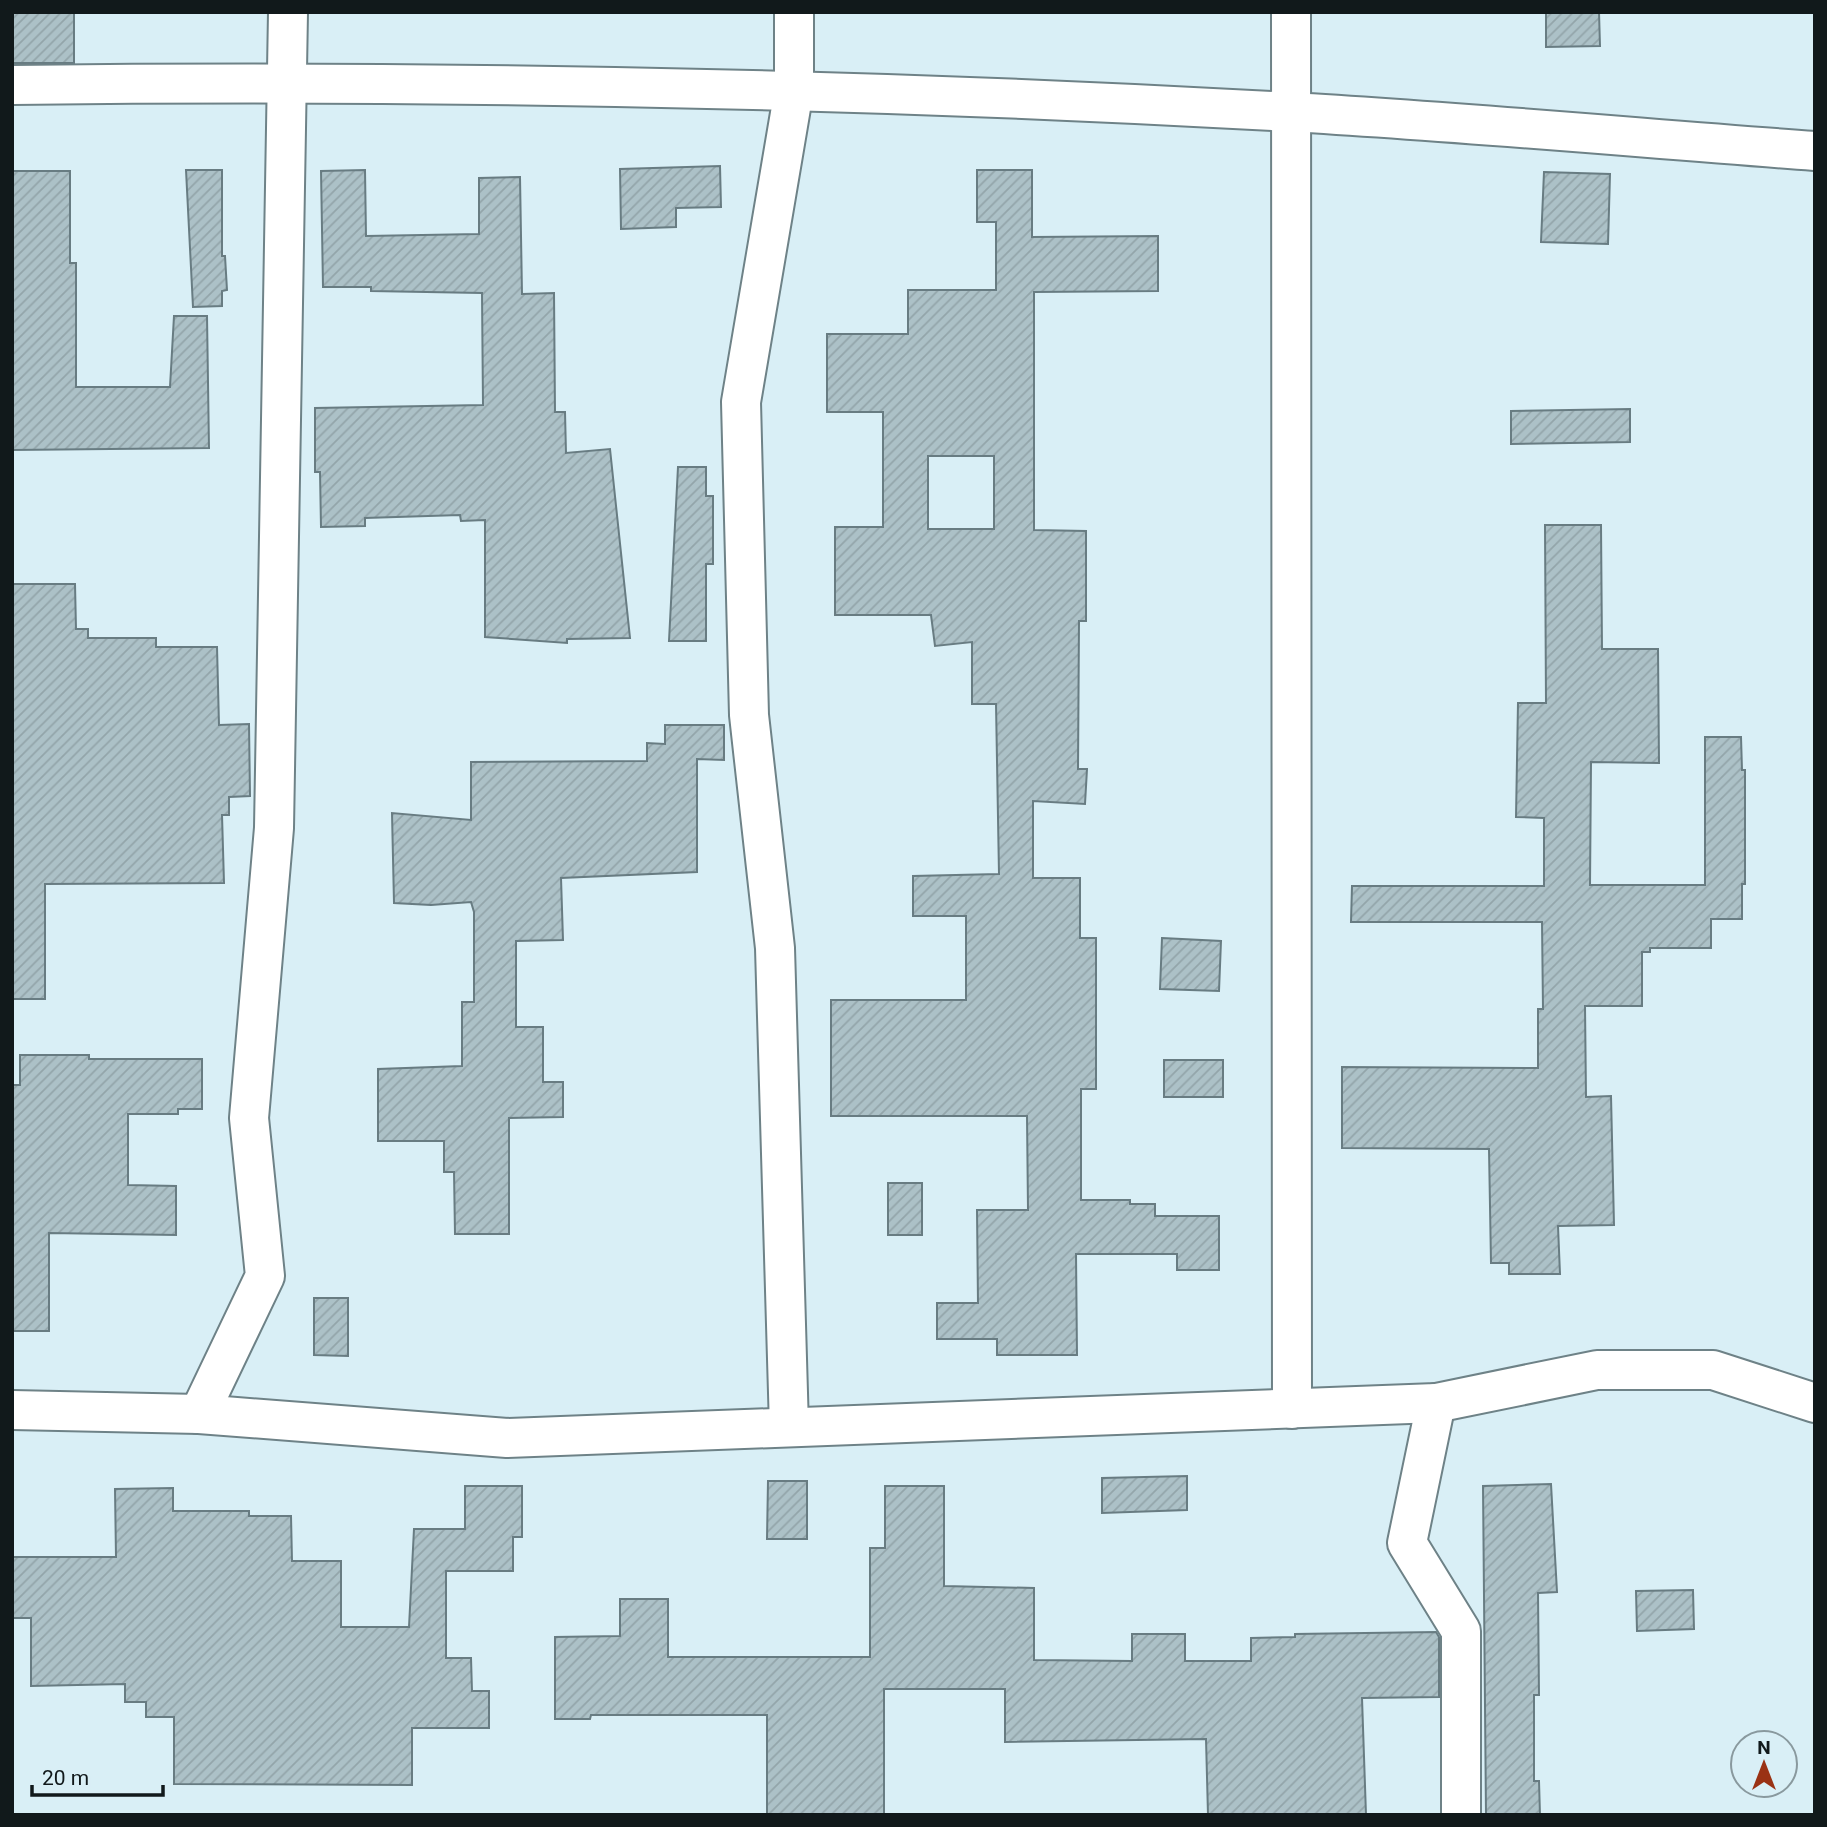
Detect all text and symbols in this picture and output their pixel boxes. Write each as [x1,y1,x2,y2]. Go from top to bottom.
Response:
north arrow [1729,1729,1799,1799]
text: N [1757,1736,1771,1759]
scale bar [32,1754,163,1798]
text: 20 m [42,1766,89,1790]

